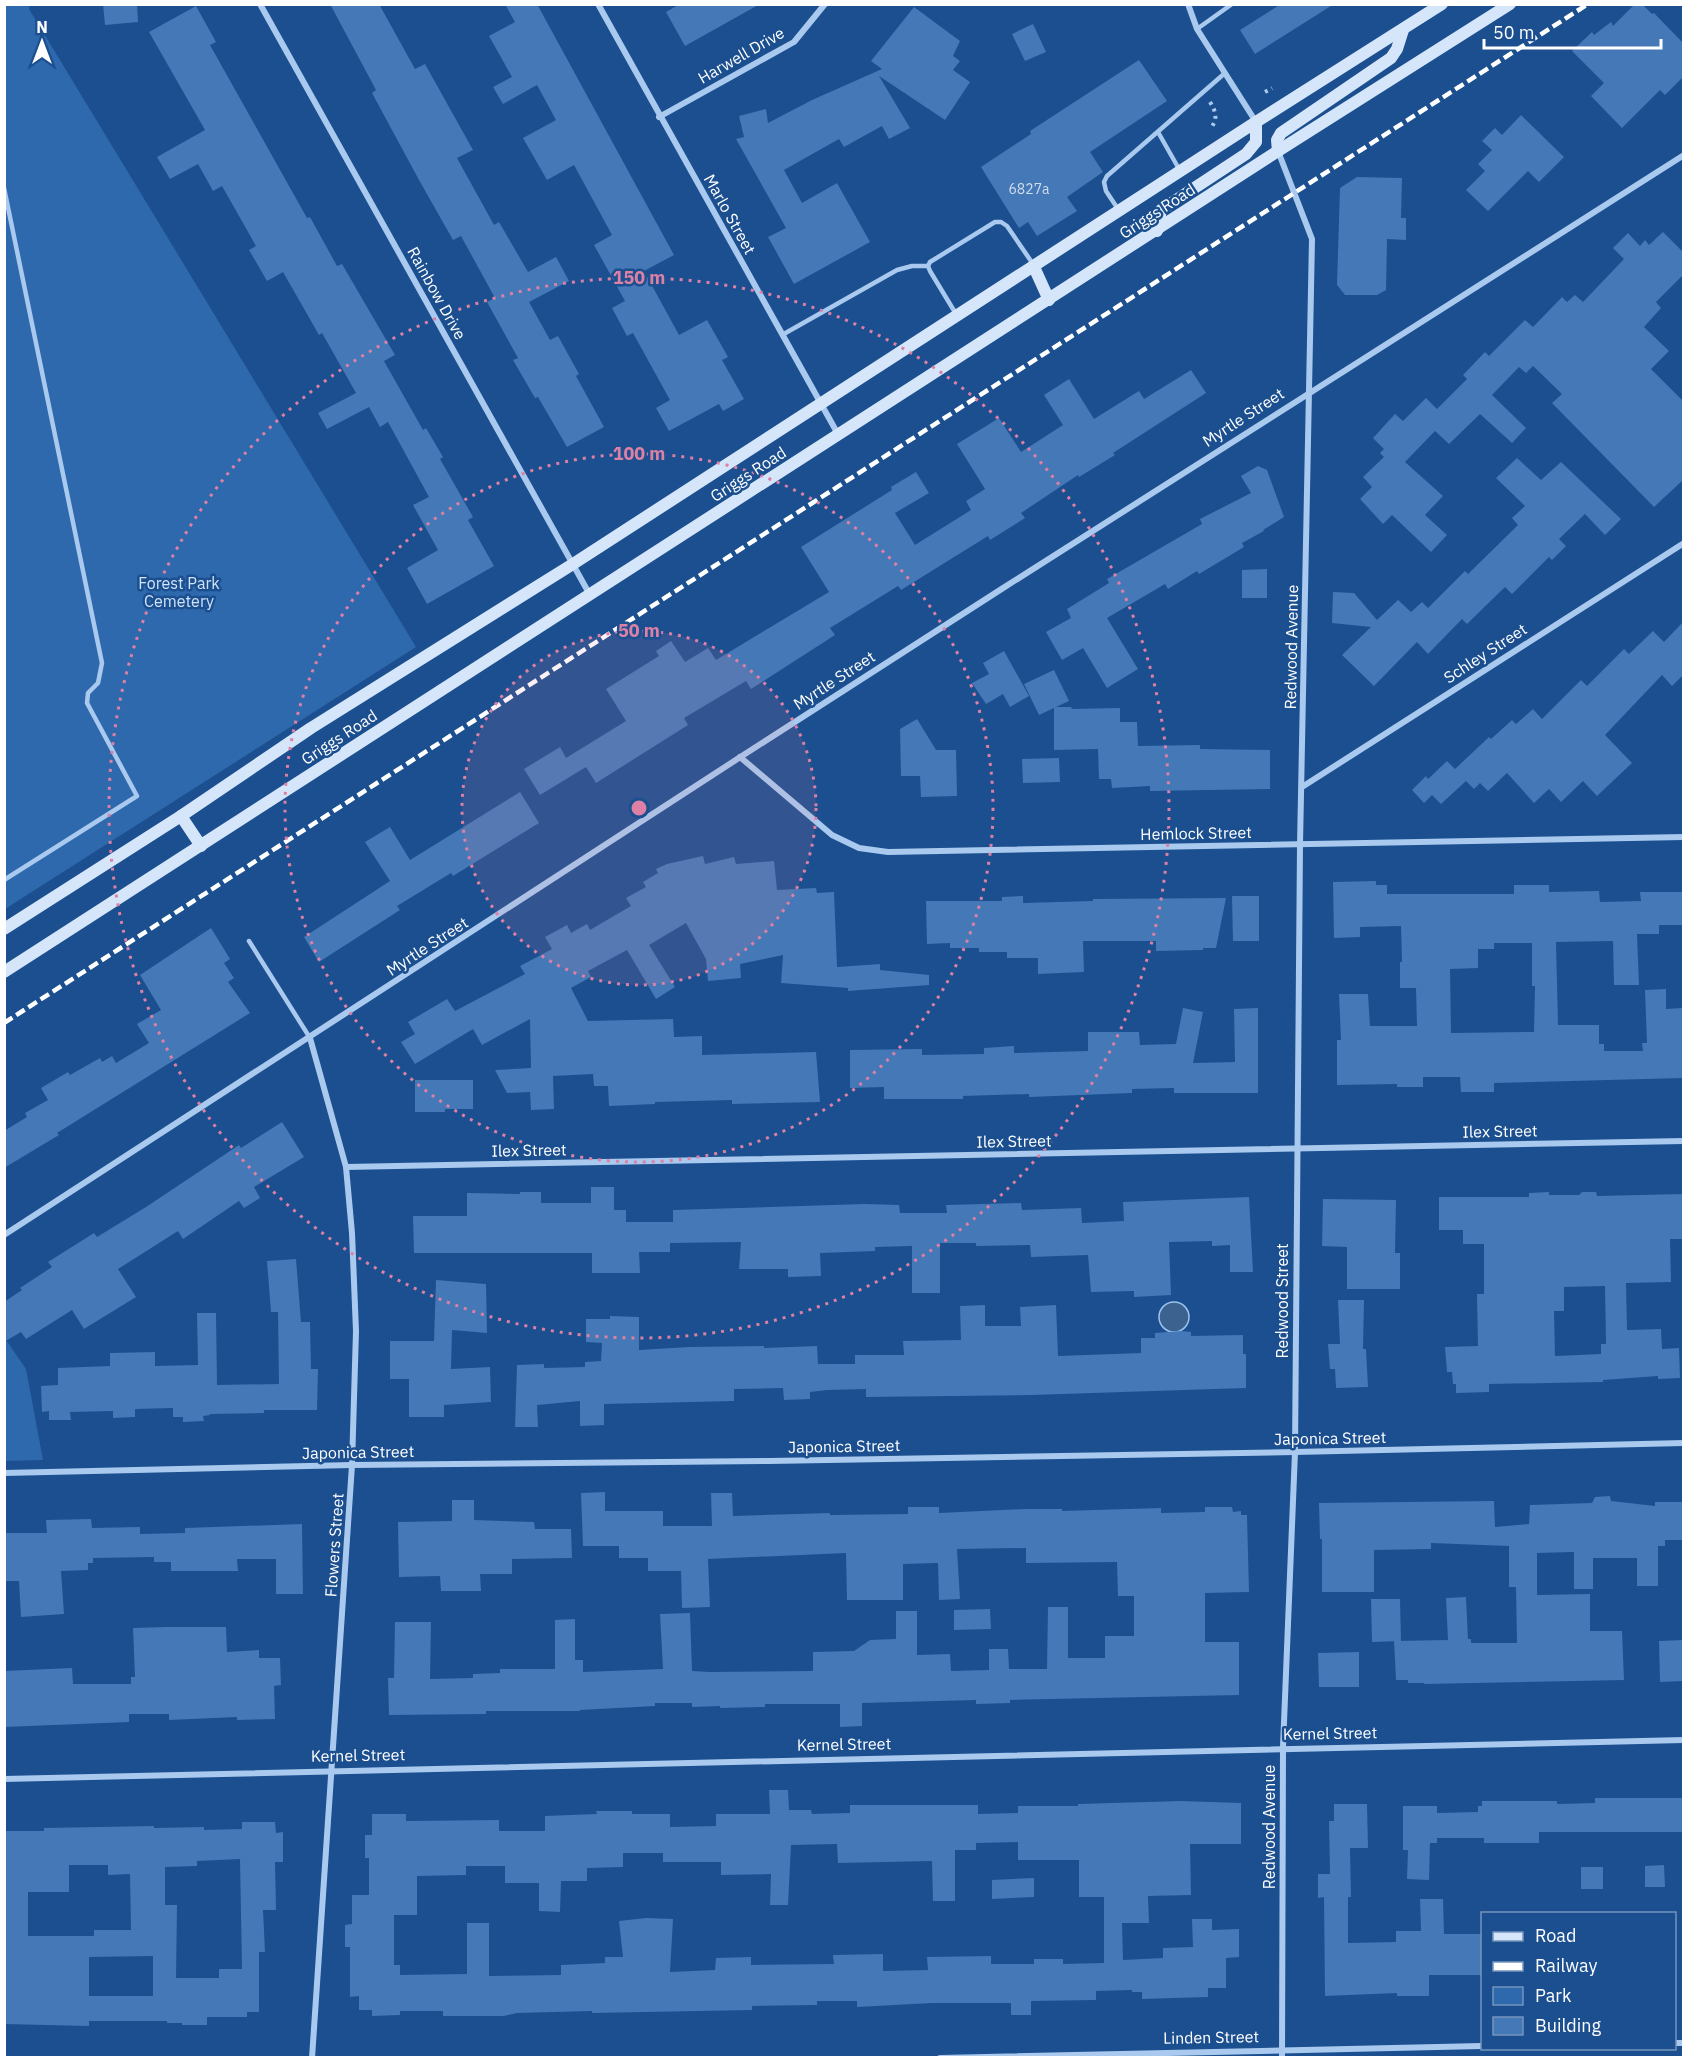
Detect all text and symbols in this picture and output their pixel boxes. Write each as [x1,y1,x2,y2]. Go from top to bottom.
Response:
north arrow [12,12,72,72]
scale bar [1484,12,1661,50]
text: N [36,17,48,37]
text: 50 m [1493,21,1535,44]
street label: Harwell Drive [694,22,788,88]
street label: Marlo Street [700,170,760,258]
street label: Griggs Road [1115,179,1199,243]
house number: 6827a [1008,180,1050,198]
street label: Rainbow Drive [403,243,471,343]
text: 150 m [613,266,665,289]
street label: Myrtle Street [1198,383,1288,451]
text: 100 m [613,442,665,465]
street label: Griggs Road [706,442,790,506]
park label: Forest Park Cemetery [138,573,220,611]
street label: Redwood Avenue [1280,584,1302,710]
text: 50 m [618,619,660,642]
street label: Schley Street [1440,619,1530,687]
street label: Myrtle Street [789,646,879,714]
street label: Griggs Road [297,705,381,769]
centre of rings [629,798,649,818]
street label: Hemlock Street [1140,822,1252,844]
street label: Myrtle Street [382,912,472,980]
street label: Ilex Street [1462,1120,1538,1142]
street label: Ilex Street [976,1130,1052,1152]
street label: Ilex Street [491,1139,567,1161]
street label: Redwood Street [1272,1243,1292,1359]
street label: Japonica Street [1274,1427,1386,1449]
street label: Japonica Street [788,1435,900,1457]
street label: Japonica Street [302,1441,414,1463]
street label: Flowers Street [320,1492,348,1598]
street label: Kernel Street [1283,1722,1377,1744]
street label: Kernel Street [797,1733,891,1755]
street label: Kernel Street [311,1744,405,1766]
street label: Redwood Avenue [1259,1764,1279,1889]
legend [1481,1912,1676,2050]
text: Road [1535,1924,1576,1947]
text: Railway [1535,1954,1597,1977]
text: Park [1535,1984,1572,2007]
text: Building [1535,2014,1602,2037]
street label: Linden Street [1163,2026,1259,2048]

